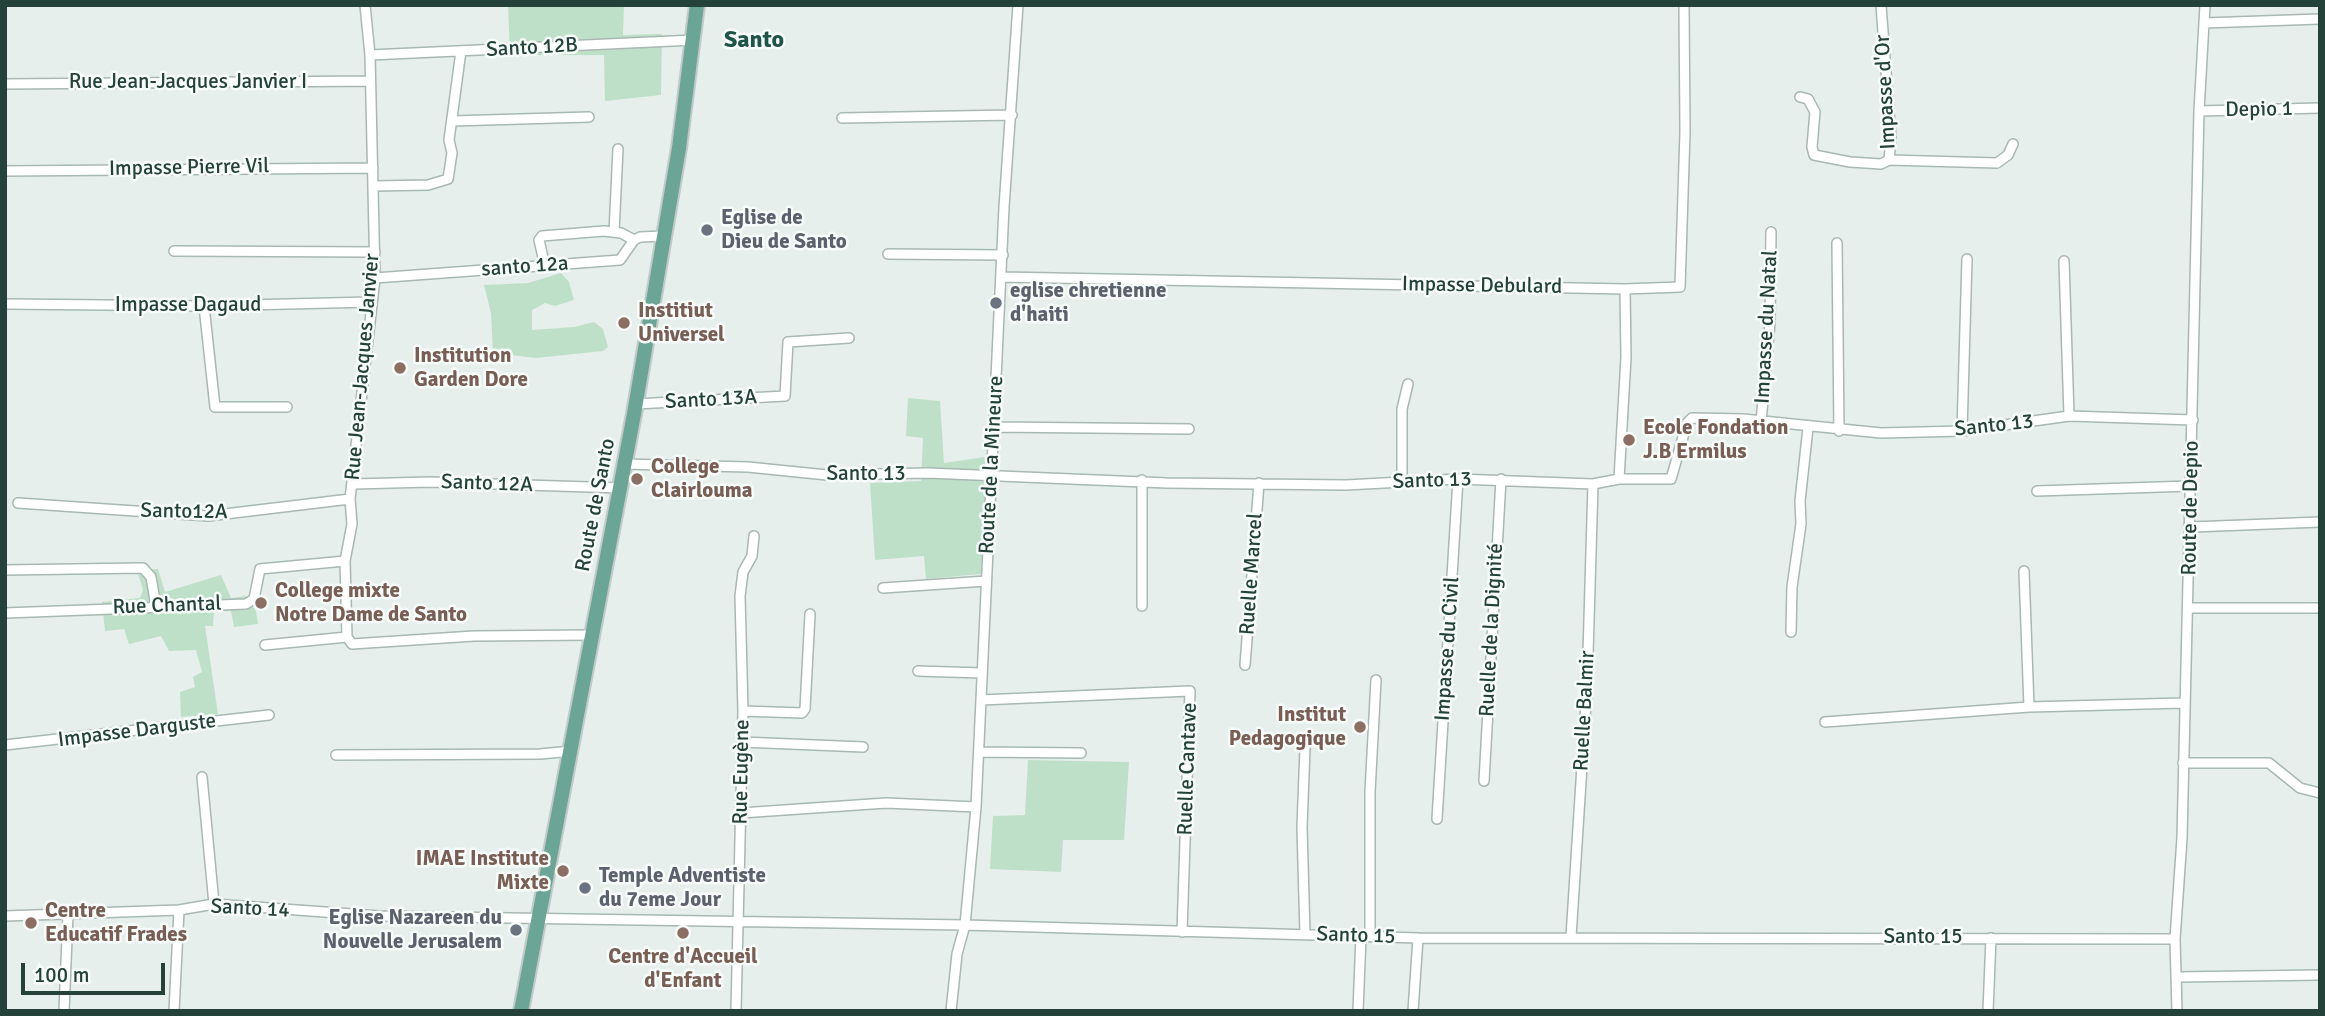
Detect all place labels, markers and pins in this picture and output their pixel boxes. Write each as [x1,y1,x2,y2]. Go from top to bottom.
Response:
place label: Eglise de Dieu de Santo [721,205,847,255]
marker: Eglise de Dieu de Santo [699,222,715,238]
place label: eglise chretienne d'haiti [1010,278,1166,328]
marker: eglise chretienne d'haiti [988,295,1004,311]
place label: Institiut Universel [638,298,725,348]
marker: Institiut Universel [616,315,632,331]
place label: Institution Garden Dore [414,343,528,393]
marker: Institution Garden Dore [392,360,408,376]
place label: Ecole Fondation J.B Ermilus [1643,415,1788,465]
marker: Ecole Fondation J.B Ermilus [1621,432,1637,448]
place label: College Clairlouma [651,454,752,504]
marker: College Clairlouma [629,471,645,487]
place label: College mixte Notre Dame de Santo [275,578,467,628]
marker: College mixte Notre Dame de Santo [253,595,269,611]
place label: Institut Pedagogique [1229,702,1346,752]
marker: Institut Pedagogique [1352,719,1368,735]
place label: IMAE Institute Mixte [416,846,549,896]
marker: IMAE Institute Mixte [555,863,571,879]
place label: Temple Adventiste du 7eme Jour [599,863,766,913]
marker: Temple Adventiste du 7eme Jour [577,880,593,896]
place label: Centre Educatif Frades [45,898,187,948]
place label: Eglise Nazareen du Nouvelle Jerusalem [323,905,502,955]
marker: Centre Educatif Frades [23,915,39,931]
marker: Eglise Nazareen du Nouvelle Jerusalem [508,922,524,938]
marker: Centre d'Accueil d'Enfant [675,925,691,941]
place label: Centre d'Accueil d'Enfant [608,944,758,994]

